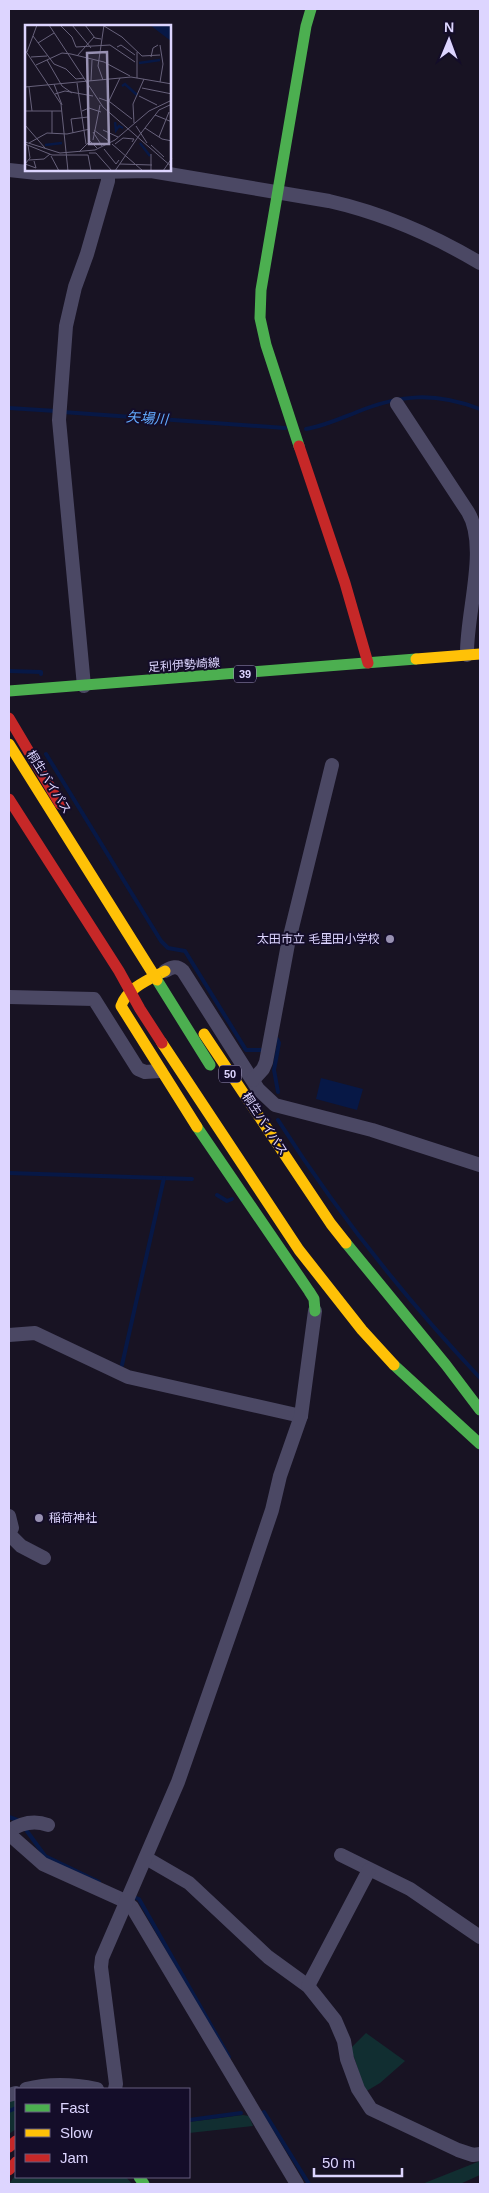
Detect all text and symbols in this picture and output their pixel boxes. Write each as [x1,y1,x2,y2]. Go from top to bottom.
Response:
north arrow [424,15,474,65]
text: N [444,19,454,35]
inset map [25,25,171,171]
water label: 矢場川 [125,409,171,428]
street label: 足利伊勢崎線 [148,656,220,674]
road number: 39 [234,666,256,682]
street label: 桐生バイパス [24,748,74,816]
place label: 太田市立 毛里田小学校 [257,932,380,946]
marker: 太田市立 毛里田小学校 [384,933,396,945]
road number: 50 [219,1066,241,1082]
street label: 桐生バイパス [240,1090,290,1158]
place label: 稲荷神社 [49,1511,97,1525]
marker: 稲荷神社 [33,1512,45,1524]
legend [15,2088,190,2178]
text: Fast [60,2099,90,2116]
text: Slow [60,2124,93,2141]
scale bar [314,2146,402,2178]
text: Jam [60,2149,88,2166]
text: 50 m [322,2154,355,2171]

